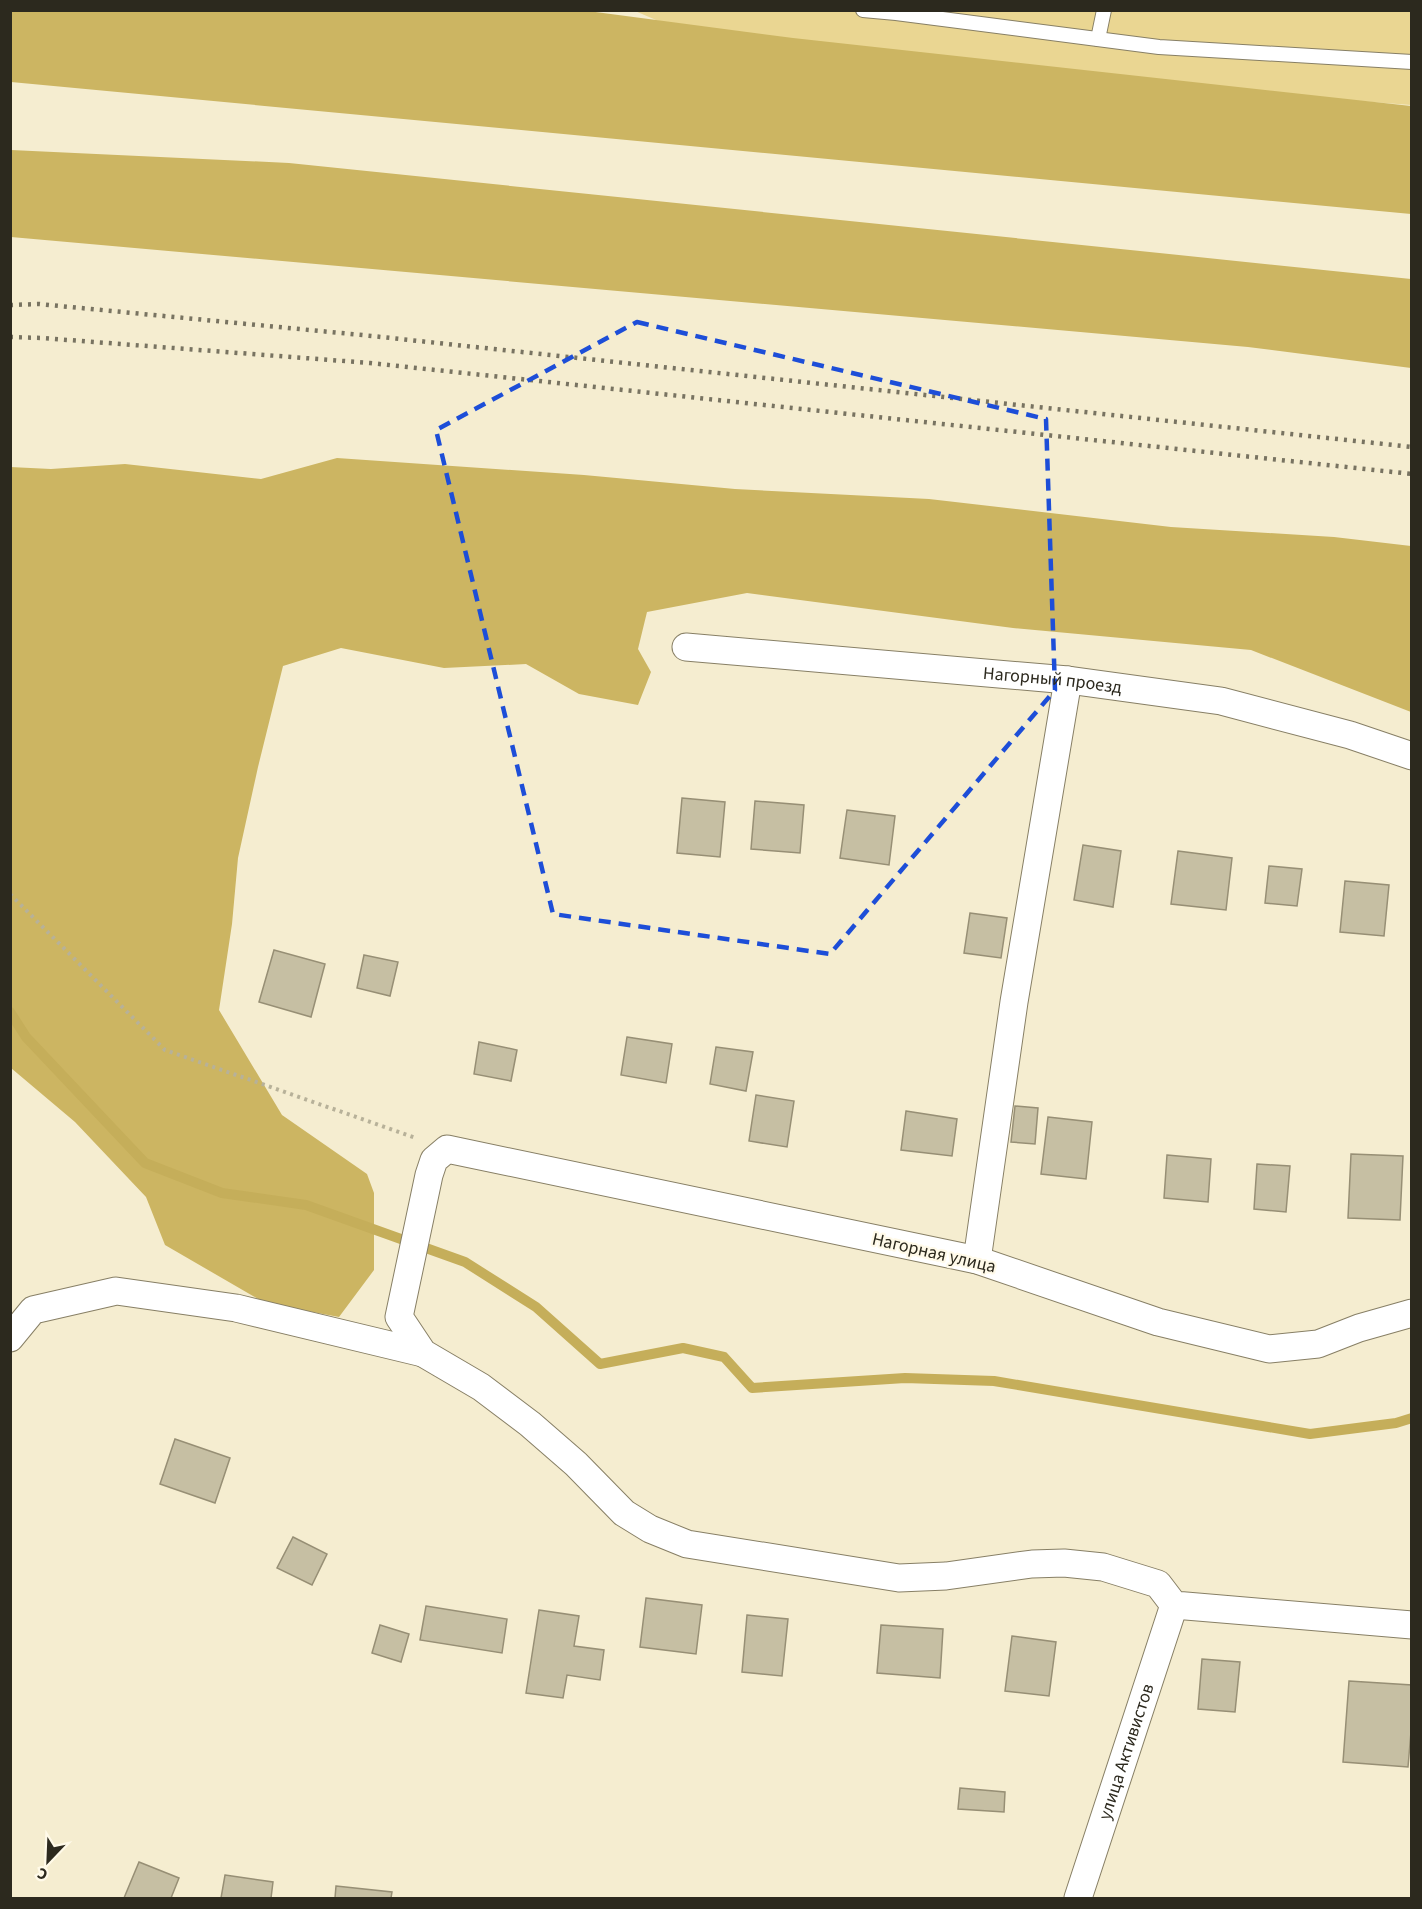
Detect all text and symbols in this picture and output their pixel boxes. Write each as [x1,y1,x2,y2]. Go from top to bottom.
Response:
street label: Нагорный проезд [982,660,1124,700]
street label: Нагорная улица [870,1227,998,1279]
street label: улица Активистов [1092,1680,1160,1823]
north arrow [18,1831,78,1891]
text: С [34,1862,51,1886]

